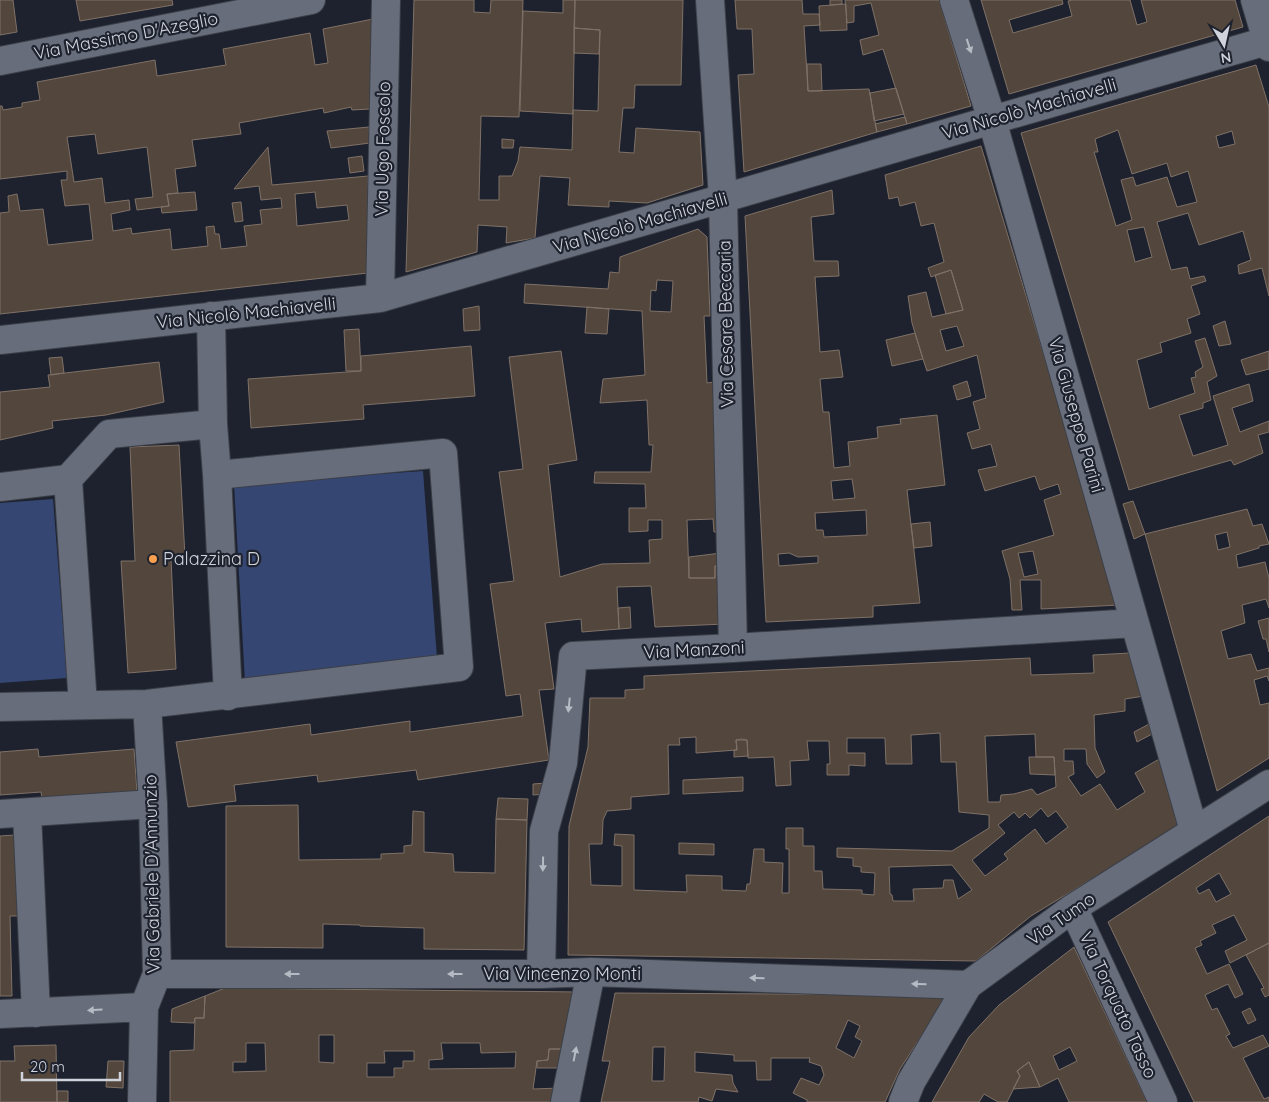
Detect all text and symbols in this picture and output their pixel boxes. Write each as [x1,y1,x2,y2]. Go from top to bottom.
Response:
street label: Via Massimo D'Azeglio [32,6,220,65]
north arrow [1199,20,1249,70]
one-way arrow [965,39,973,54]
text: N [1220,48,1233,68]
street label: Via Nicolò Machiavelli [939,73,1119,144]
street label: Via Ugo Foscolo [370,81,395,217]
street label: Via Nicolò Machiavelli [550,187,730,258]
street label: Via Cesare Beccaria [713,240,738,408]
street label: Via Nicolò Machiavelli [155,292,337,333]
street label: Via Giuseppe Parini [1043,335,1110,495]
place label: Palazzina D [163,547,260,570]
marker: Palazzina D [147,553,159,565]
street label: Via Manzoni [643,635,745,664]
one-way arrow [565,697,573,713]
street label: Via Gabriele D'Annunzio [138,774,165,974]
one-way arrow [539,856,547,872]
street label: Via Tumo [1022,887,1099,950]
street label: Via Torquato Tasso [1074,928,1163,1082]
street label: Via Vincenzo Monti [483,962,641,985]
one-way arrow [284,970,300,978]
one-way arrow [446,970,462,978]
one-way arrow [749,974,765,982]
one-way arrow [911,979,927,987]
one-way arrow [87,1006,103,1014]
one-way arrow [571,1046,579,1062]
scale bar [22,1050,120,1082]
text: 20 m [30,1057,65,1076]

